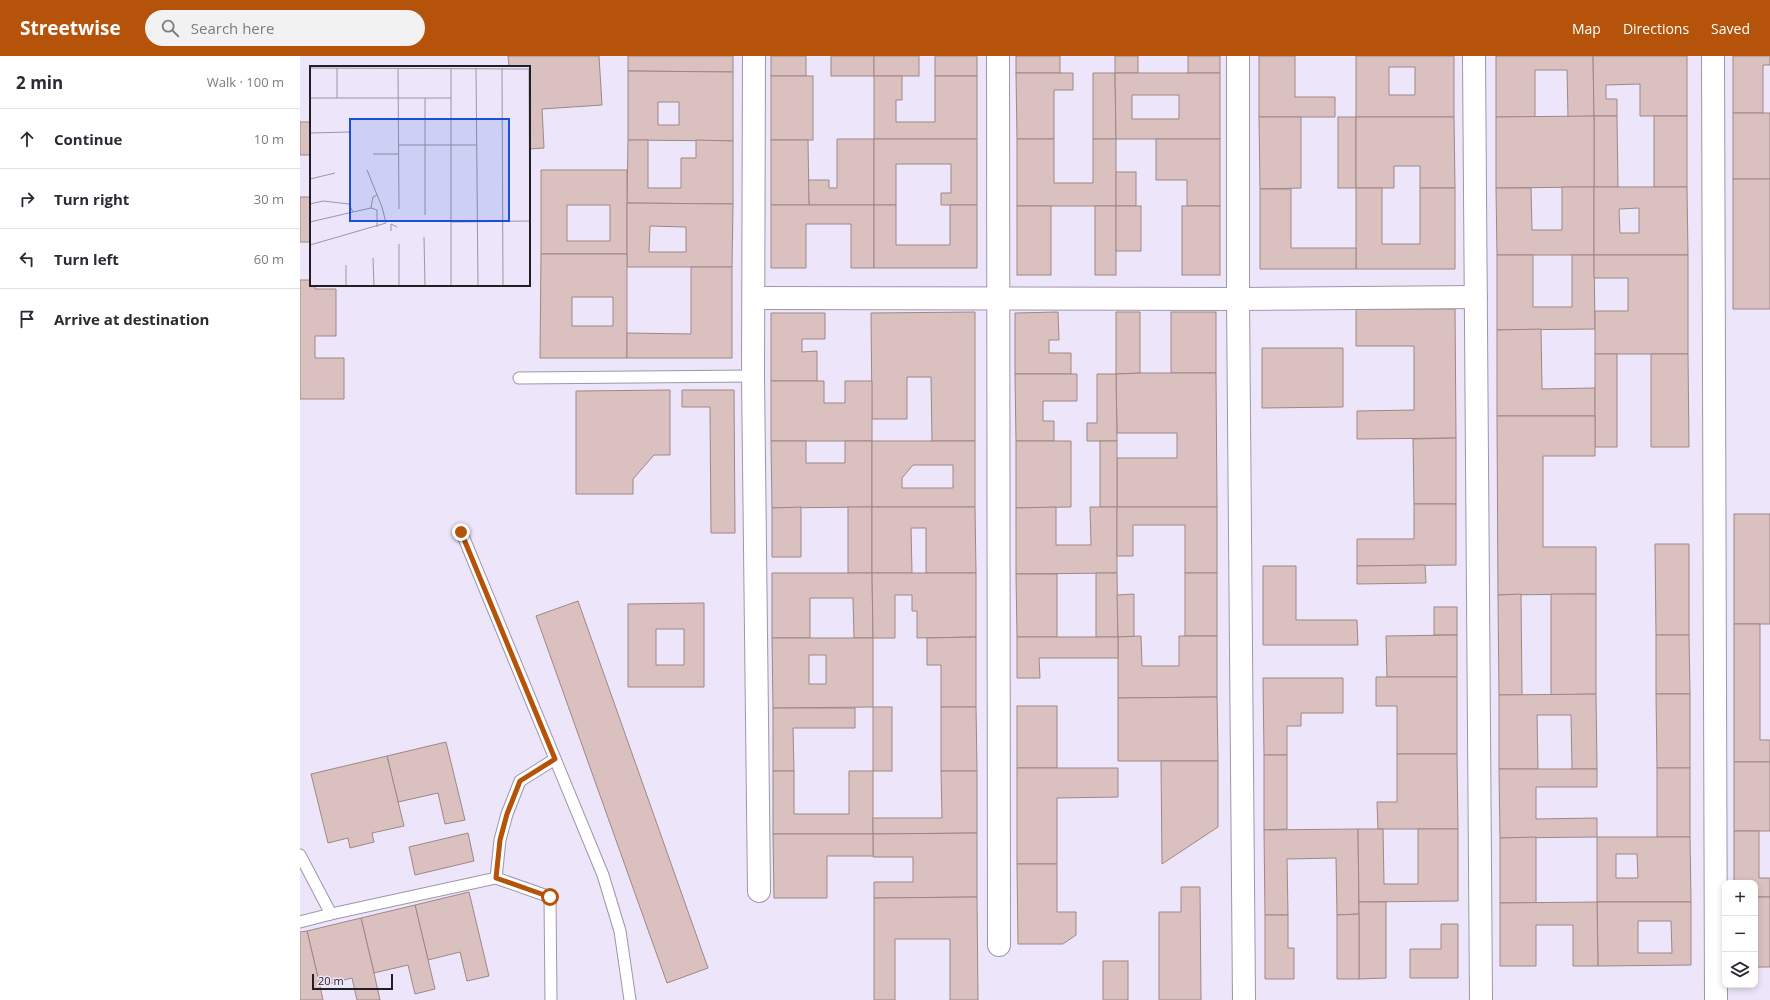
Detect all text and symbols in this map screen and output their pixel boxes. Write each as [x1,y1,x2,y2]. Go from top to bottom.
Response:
search box [145,10,425,46]
text: Streetwise [20,15,121,41]
icon: search [159,17,181,39]
text: Search here [191,18,274,38]
text: Map [1572,19,1601,38]
text: Directions [1623,19,1689,38]
text: Saved [1711,19,1750,38]
inset map [310,66,530,286]
text: 2 min [16,71,63,94]
text: Walk · 100 m [207,73,284,91]
icon: ahead [16,128,38,150]
text: Continue [54,129,122,149]
text: 10 m [254,130,284,148]
icon: right [16,188,38,210]
text: Turn right [54,189,129,209]
text: 30 m [254,190,284,208]
icon: left [16,248,38,270]
text: Turn left [54,249,119,269]
text: 60 m [254,250,284,268]
icon: arrive [16,308,38,330]
text: Arrive at destination [54,309,209,329]
route end [452,523,470,541]
map controls [1722,880,1758,988]
button: + [1722,880,1758,916]
route start [541,888,559,906]
button: − [1722,916,1758,952]
button: layers [1722,952,1758,988]
scale bar [312,972,393,991]
text: 20 m [318,973,344,988]

